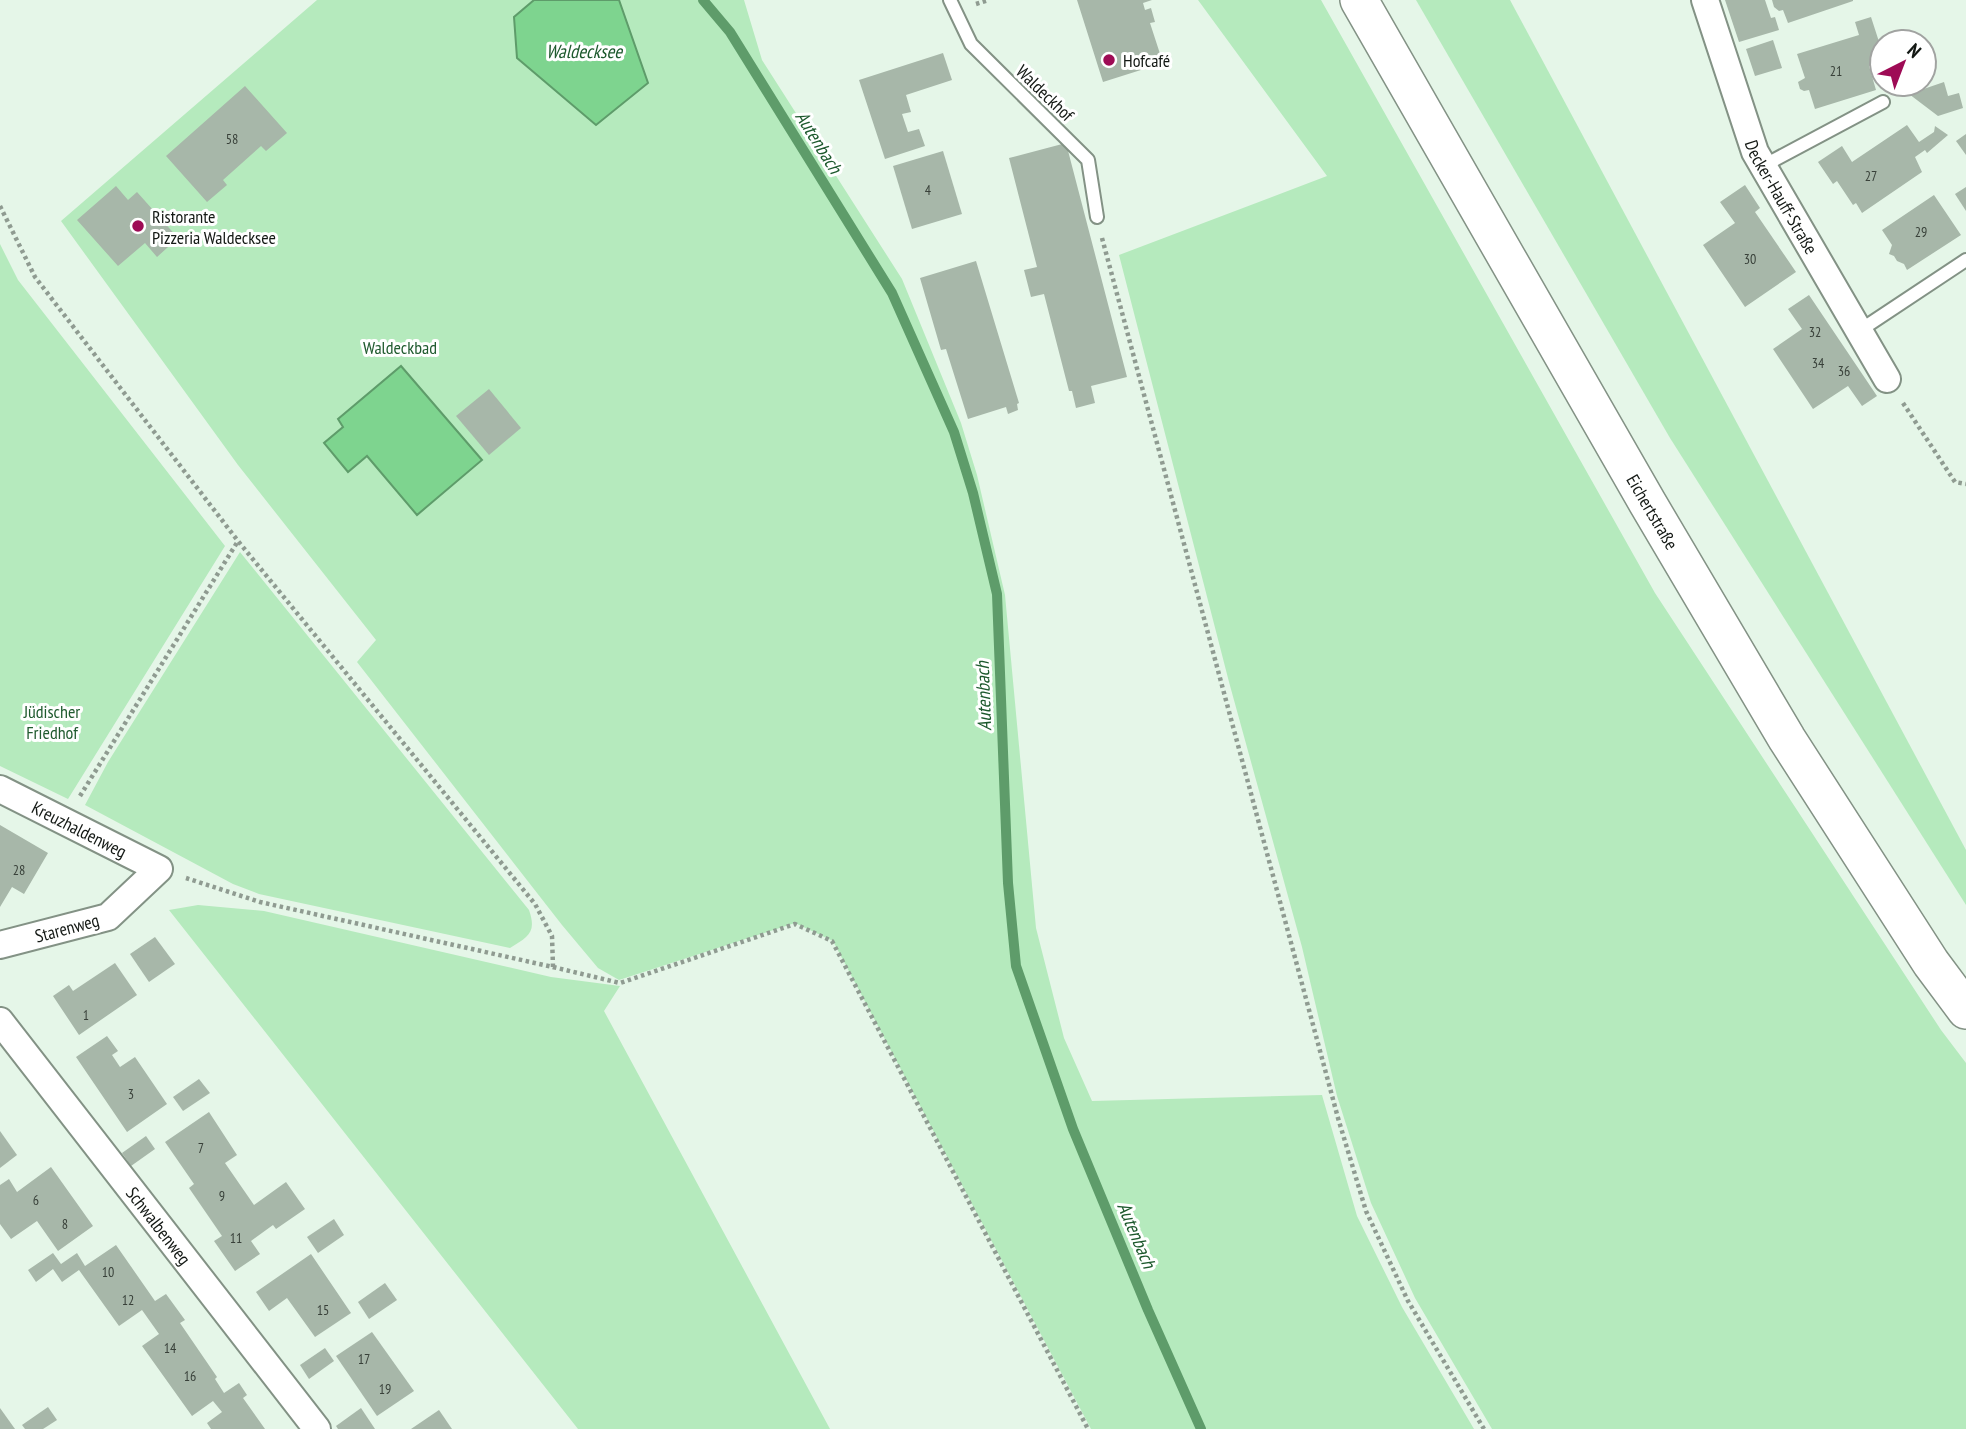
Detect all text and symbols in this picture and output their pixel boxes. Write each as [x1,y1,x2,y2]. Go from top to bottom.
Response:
north arrow [1868,28,1938,98]
text: N [1903,38,1926,63]
water label: Waldecksee [546,39,623,63]
place label: Hofcafé [1123,49,1170,72]
marker: Hofcafé [1101,52,1117,68]
street label: Waldeckhof [1011,60,1080,127]
house number: 21 [1830,62,1842,80]
water label: Autenbach [790,106,848,179]
house number: 58 [226,130,238,148]
street label: Decker-Hauff-Straße [1740,137,1823,258]
house number: 27 [1865,167,1877,185]
house number: 4 [925,181,932,199]
place label: Ristorante Pizzeria Waldecksee [152,205,276,249]
marker: Ristorante Pizzeria Waldecksee [130,218,146,234]
house number: 29 [1915,223,1927,241]
house number: 30 [1744,250,1756,268]
house number: 32 [1809,323,1821,341]
park label: Waldeckbad [363,336,437,359]
house number: 34 [1812,354,1825,372]
house number: 36 [1838,362,1850,380]
street label: Eichertstraße [1622,470,1684,553]
water label: Autenbach [970,659,996,731]
park label: Jüdischer Friedhof [23,700,80,744]
street label: Kreuzhaldenweg [28,796,131,862]
house number: 28 [13,861,25,879]
street label: Starenweg [32,908,102,948]
house number: 1 [83,1006,89,1024]
house number: 3 [128,1085,134,1103]
house number: 7 [198,1139,204,1157]
street label: Schwalbenweg [121,1182,196,1269]
house number: 9 [219,1187,225,1205]
house number: 6 [33,1191,39,1209]
water label: Autenbach [1112,1198,1162,1273]
house number: 8 [62,1215,68,1233]
house number: 11 [230,1229,242,1247]
house number: 10 [102,1263,114,1281]
house number: 12 [122,1291,134,1309]
house number: 15 [317,1301,329,1319]
house number: 14 [164,1339,177,1357]
house number: 17 [358,1350,370,1368]
house number: 16 [184,1367,196,1385]
house number: 19 [379,1380,391,1398]

